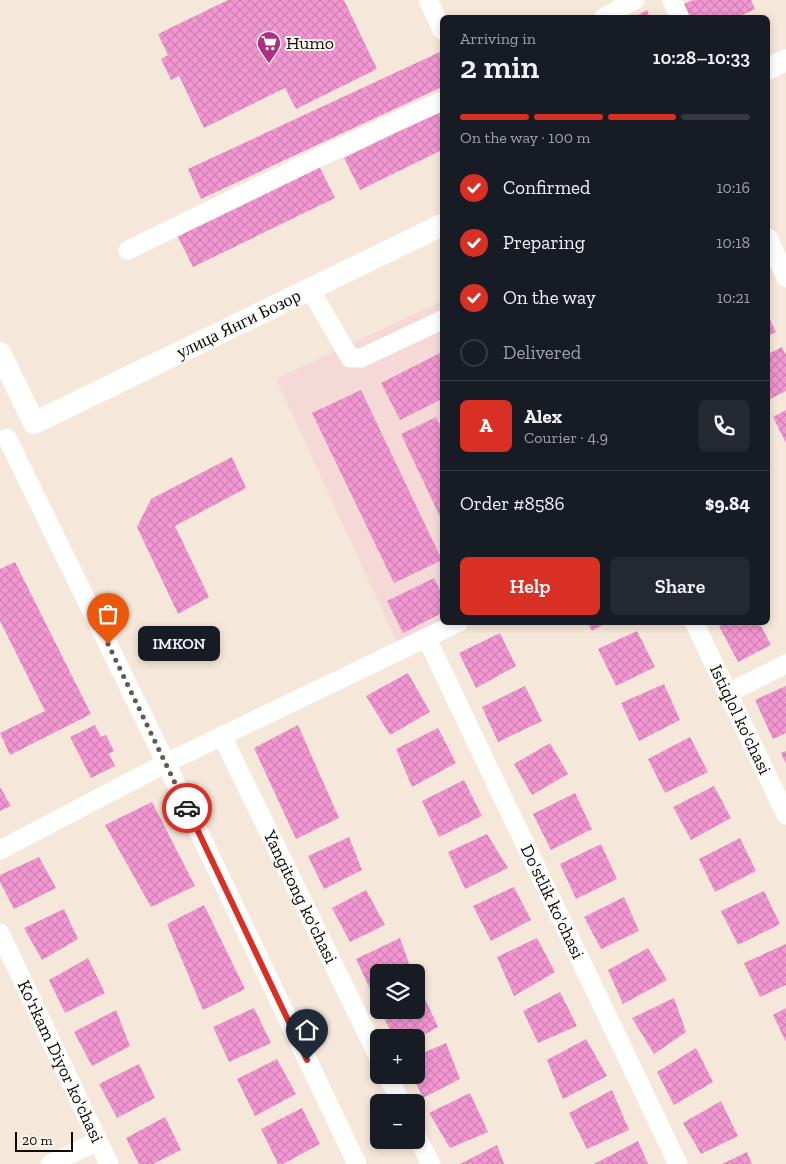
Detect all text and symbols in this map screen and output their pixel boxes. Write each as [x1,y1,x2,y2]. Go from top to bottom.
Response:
text: Arriving in [460,29,536,48]
supermarket icon: Humo [256,30,282,64]
place label: Humo [286,32,334,54]
text: 10:28–10:33 [653,46,750,69]
text: 2 min [460,48,539,86]
text: On the way · 100 m [460,128,590,147]
icon: check [460,174,488,202]
text: Confirmed [503,176,590,199]
text: 10:16 [716,178,750,197]
icon: check [460,229,488,257]
text: Preparing [503,231,585,254]
text: 10:18 [716,233,750,252]
street label: улица Янги Бозор [173,284,304,363]
icon: check [460,284,488,312]
text: On the way [503,286,596,309]
text: 10:21 [717,288,750,307]
text: Delivered [503,341,581,364]
button: phone [698,400,750,452]
text: Alex [524,405,562,428]
text: A [479,414,493,437]
text: Courier · 4.9 [524,428,608,447]
text: Order #8586 [460,492,565,515]
text: $9.84 [705,492,750,515]
button: Help [460,557,600,615]
button: Share [610,557,750,615]
pin [87,593,129,644]
icon: bag [94,600,122,628]
callout: IMKON [138,626,220,662]
text: IMKON [152,634,206,653]
street label: Istiqlol ko'chasi [705,661,776,778]
courier [162,783,212,833]
icon: car [173,794,201,822]
street label: Yangitong ko'chasi [258,826,342,967]
street label: Do'stlik ko'chasi [516,841,589,962]
map controls [370,964,425,1149]
button: layers [370,964,425,1019]
street label: Ko'rkam Diyor ko'chasi [13,977,108,1146]
pin [286,1009,328,1060]
icon: home [293,1016,321,1044]
button: + [370,1029,425,1084]
button: − [370,1094,425,1149]
scale bar [15,1129,72,1152]
text: 20 m [22,1132,53,1149]

